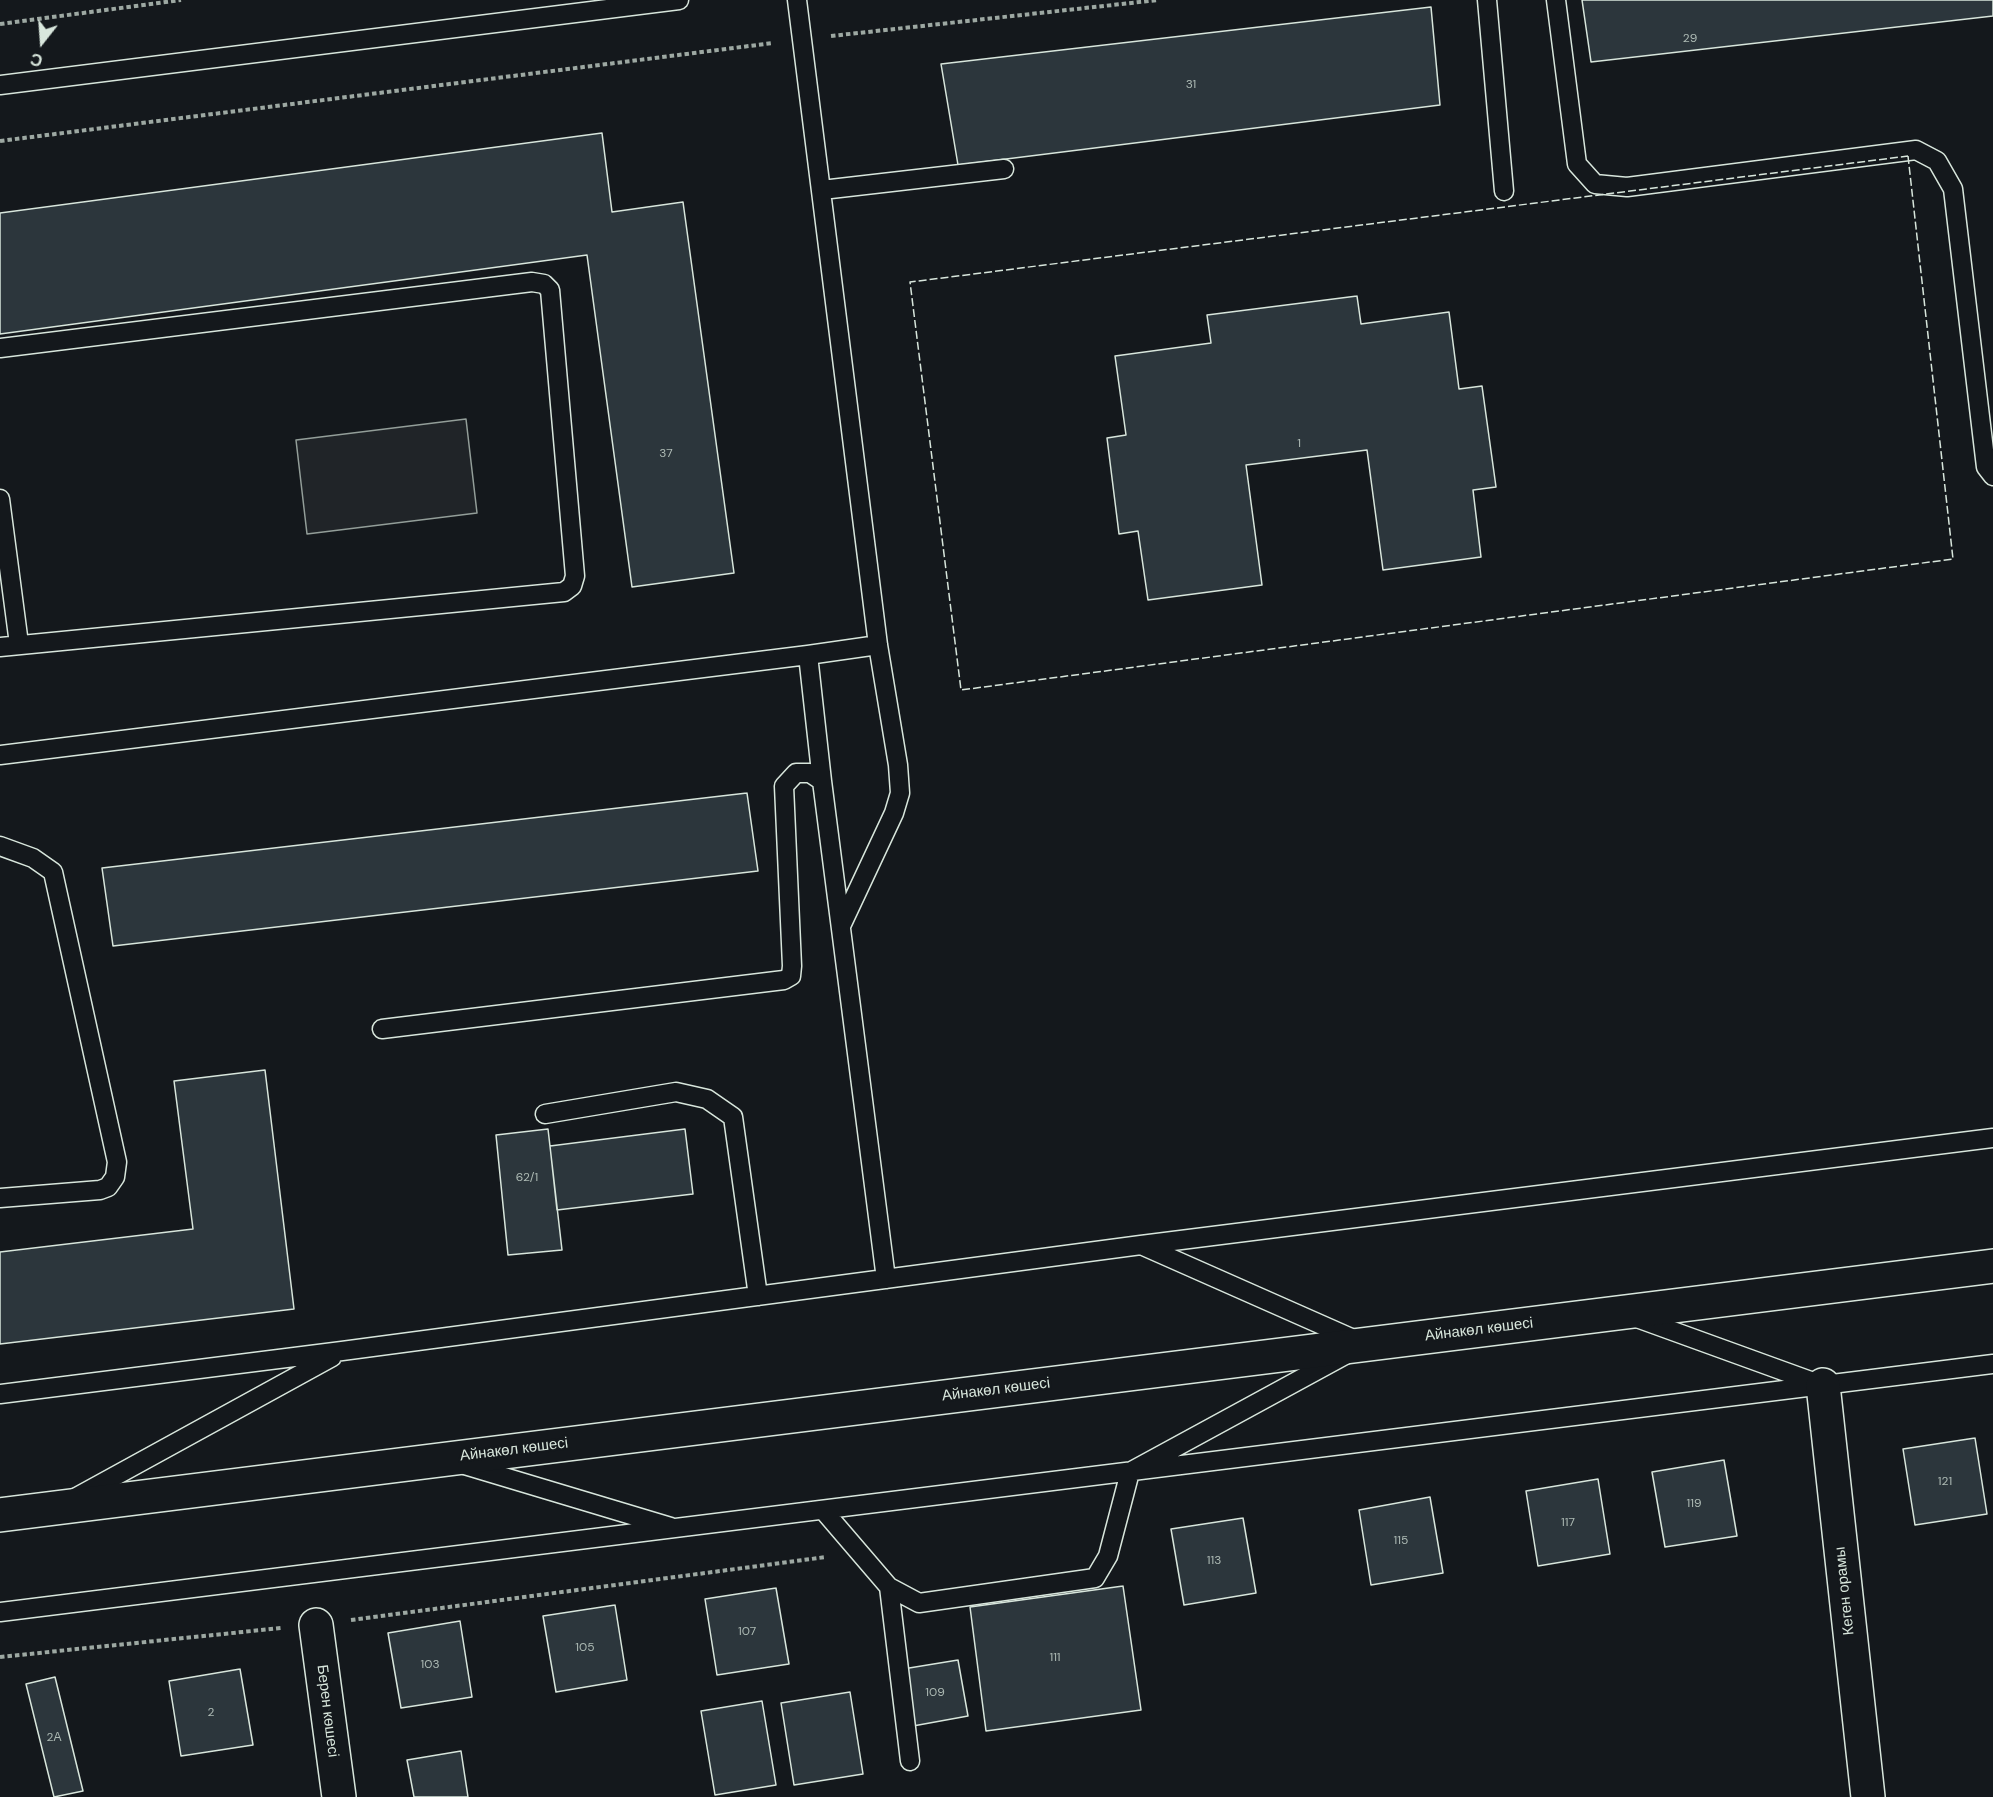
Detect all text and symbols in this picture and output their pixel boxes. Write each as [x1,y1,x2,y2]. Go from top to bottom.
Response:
north arrow [12,12,72,72]
house number: 29 [1683,32,1697,46]
text: С [28,48,45,71]
house number: 31 [1186,78,1196,92]
house number: 1 [1297,437,1301,451]
house number: 37 [659,447,673,461]
house number: 62/1 [516,1171,538,1185]
street label: Айнакөл көшесі [1424,1314,1534,1346]
street label: Айнакөл көшесі [941,1374,1051,1406]
street label: Айнакөл көшесі [459,1434,569,1466]
house number: 121 [1938,1475,1952,1489]
house number: 119 [1686,1497,1702,1511]
house number: 117 [1561,1516,1575,1530]
house number: 115 [1394,1534,1408,1548]
street label: Кеген орамы [1831,1546,1859,1636]
house number: 113 [1207,1554,1221,1568]
house number: 107 [738,1625,756,1639]
house number: 105 [575,1641,595,1655]
house number: 111 [1049,1651,1061,1665]
house number: 103 [420,1658,440,1672]
street label: Берен көшесі [312,1664,342,1758]
house number: 109 [925,1686,945,1700]
house number: 2 [208,1706,214,1720]
house number: 2А [47,1731,61,1745]

